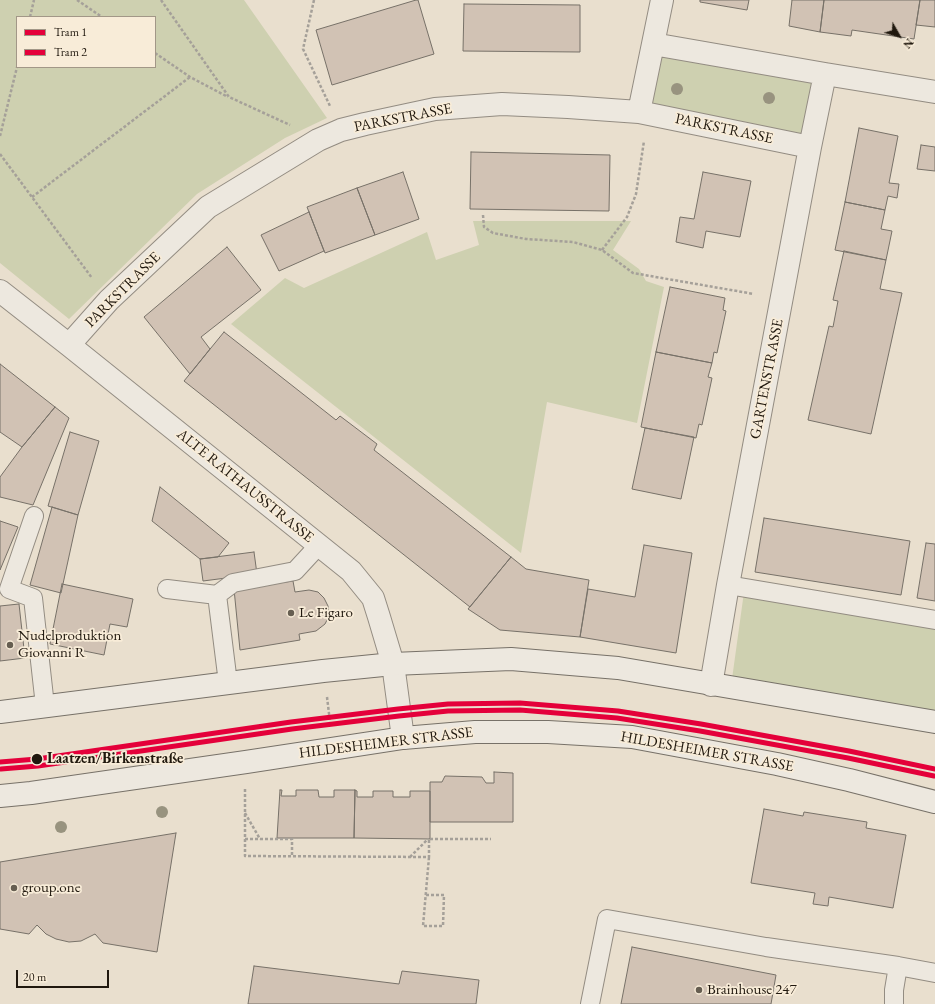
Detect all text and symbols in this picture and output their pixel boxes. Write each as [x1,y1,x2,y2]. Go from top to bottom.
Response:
legend [16,16,156,68]
north arrow [879,16,919,56]
text: Tram 1 [54,24,87,40]
text: N [900,36,917,51]
text: Tram 2 [54,44,87,60]
street label: PARKSTRASSE [353,100,453,136]
street label: PARKSTRASSE [674,110,774,148]
street label: PARKSTRASSE [82,249,164,331]
street label: GARTENSTRASSE [747,317,787,441]
street label: ALTE RATHAUSSTRASSE [173,425,317,547]
place label: Le Figaro [299,604,353,622]
marker: Le Figaro [286,608,296,618]
place label: Nudelproduktion Giovanni R [18,627,121,662]
marker: Nudelproduktion Giovanni R [5,640,15,650]
street label: HILDESHEIMER STRASSE [298,723,474,763]
street label: HILDESHEIMER STRASSE [619,728,795,776]
place label: Laatzen/Birkenstraße [47,750,183,768]
marker: Laatzen/Birkenstraße [30,752,44,766]
place label: group.one [22,879,81,897]
marker: group.one [9,883,19,893]
scale bar [18,962,111,988]
text: 20 m [23,969,46,985]
place label: Brainhouse 247 [707,981,797,999]
marker: Brainhouse 247 [694,985,704,995]

